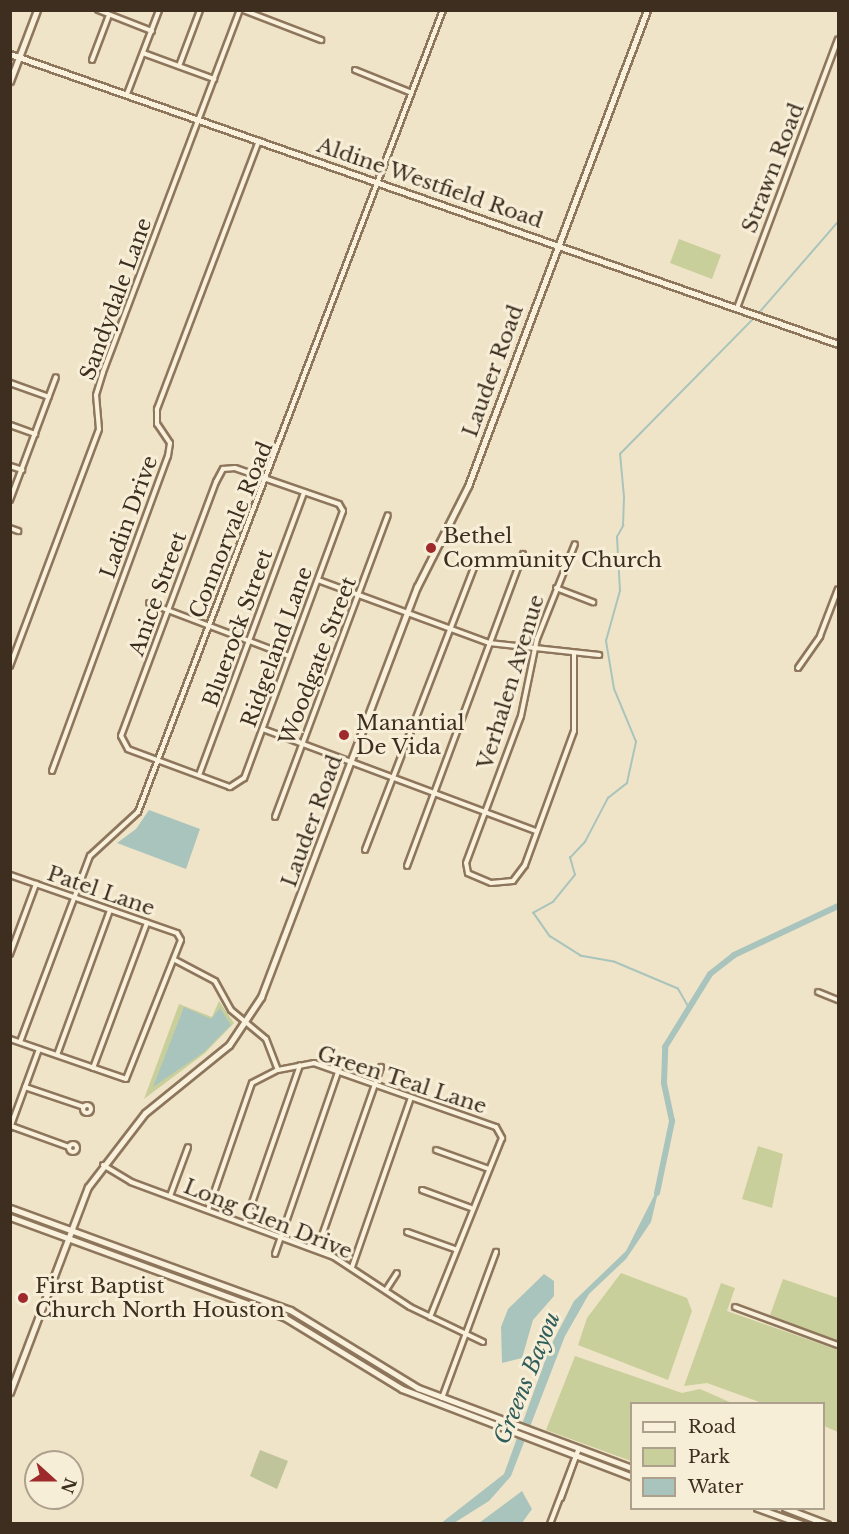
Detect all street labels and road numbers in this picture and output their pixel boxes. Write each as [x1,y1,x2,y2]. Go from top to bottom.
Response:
street label: Strawn Road [737,100,809,236]
street label: Aldine Westfield Road [313,132,547,234]
street label: Sandydale Lane [75,214,157,384]
street label: Lauder Road [457,301,529,441]
street label: Connorvale Road [184,438,278,622]
street label: Ladin Drive [95,452,163,582]
street label: Anice Street [124,528,192,660]
street label: Bluerock Street [198,546,278,710]
street label: Ridgeland Lane [236,563,318,731]
street label: Woodgate Street [274,573,362,749]
street label: Verhalen Avenue [472,591,550,773]
street label: Lauder Road [276,751,348,891]
street label: Patel Lane [44,861,158,921]
street label: Green Teal Lane [314,1041,490,1119]
street label: Long Glen Drive [180,1174,356,1264]

